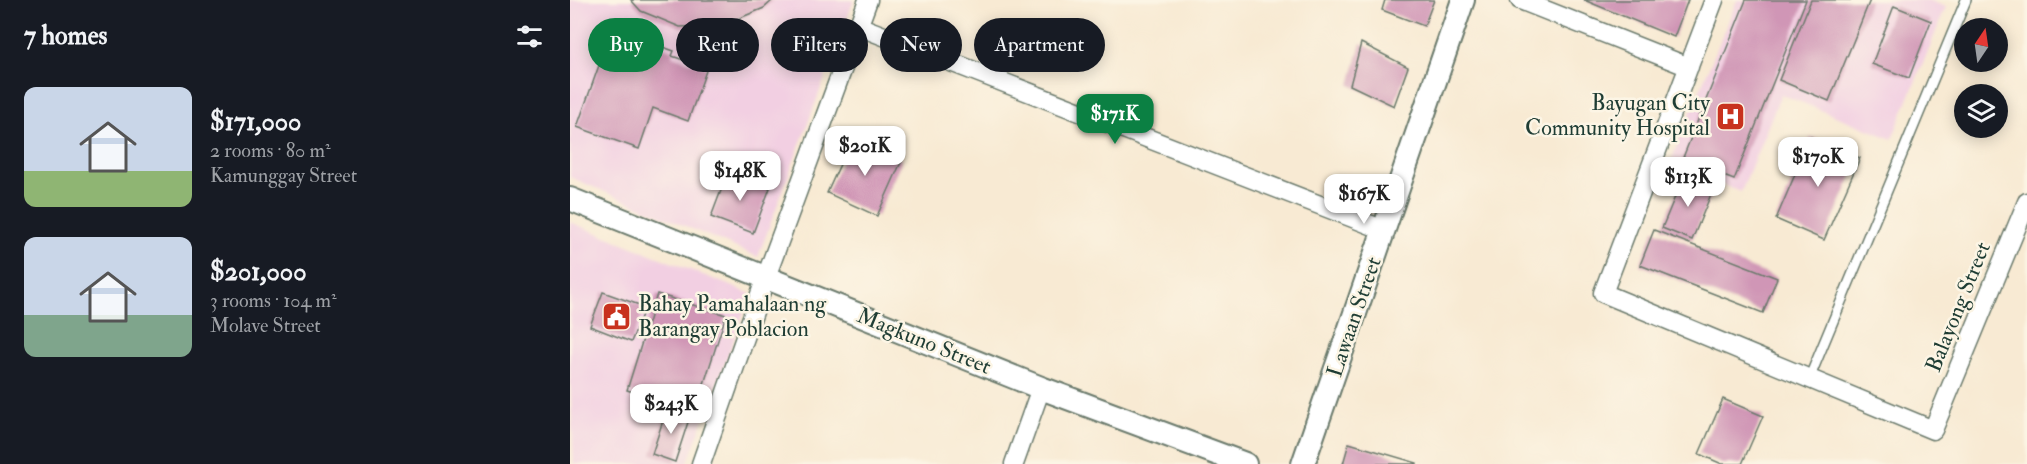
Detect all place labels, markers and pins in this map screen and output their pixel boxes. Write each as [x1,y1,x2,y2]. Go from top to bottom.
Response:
place label: Bayugan City Community Hospital [1525,89,1710,143]
pin: $171K [1073,94,1157,145]
hospital icon: Bayugan City Community Hospital [1715,100,1747,132]
pin: $201K [823,126,907,177]
pin: $170K [1776,137,1860,188]
pin: $148K [698,151,782,202]
pin: $113K [1646,157,1730,208]
pin: $167K [1322,174,1406,225]
place label: Bahay Pamahalaan ng Barangay Poblacion [638,290,827,343]
public building icon: Bahay Pamahalaan ng Barangay Poblacion [601,301,633,333]
pin: $243K [629,384,713,435]

